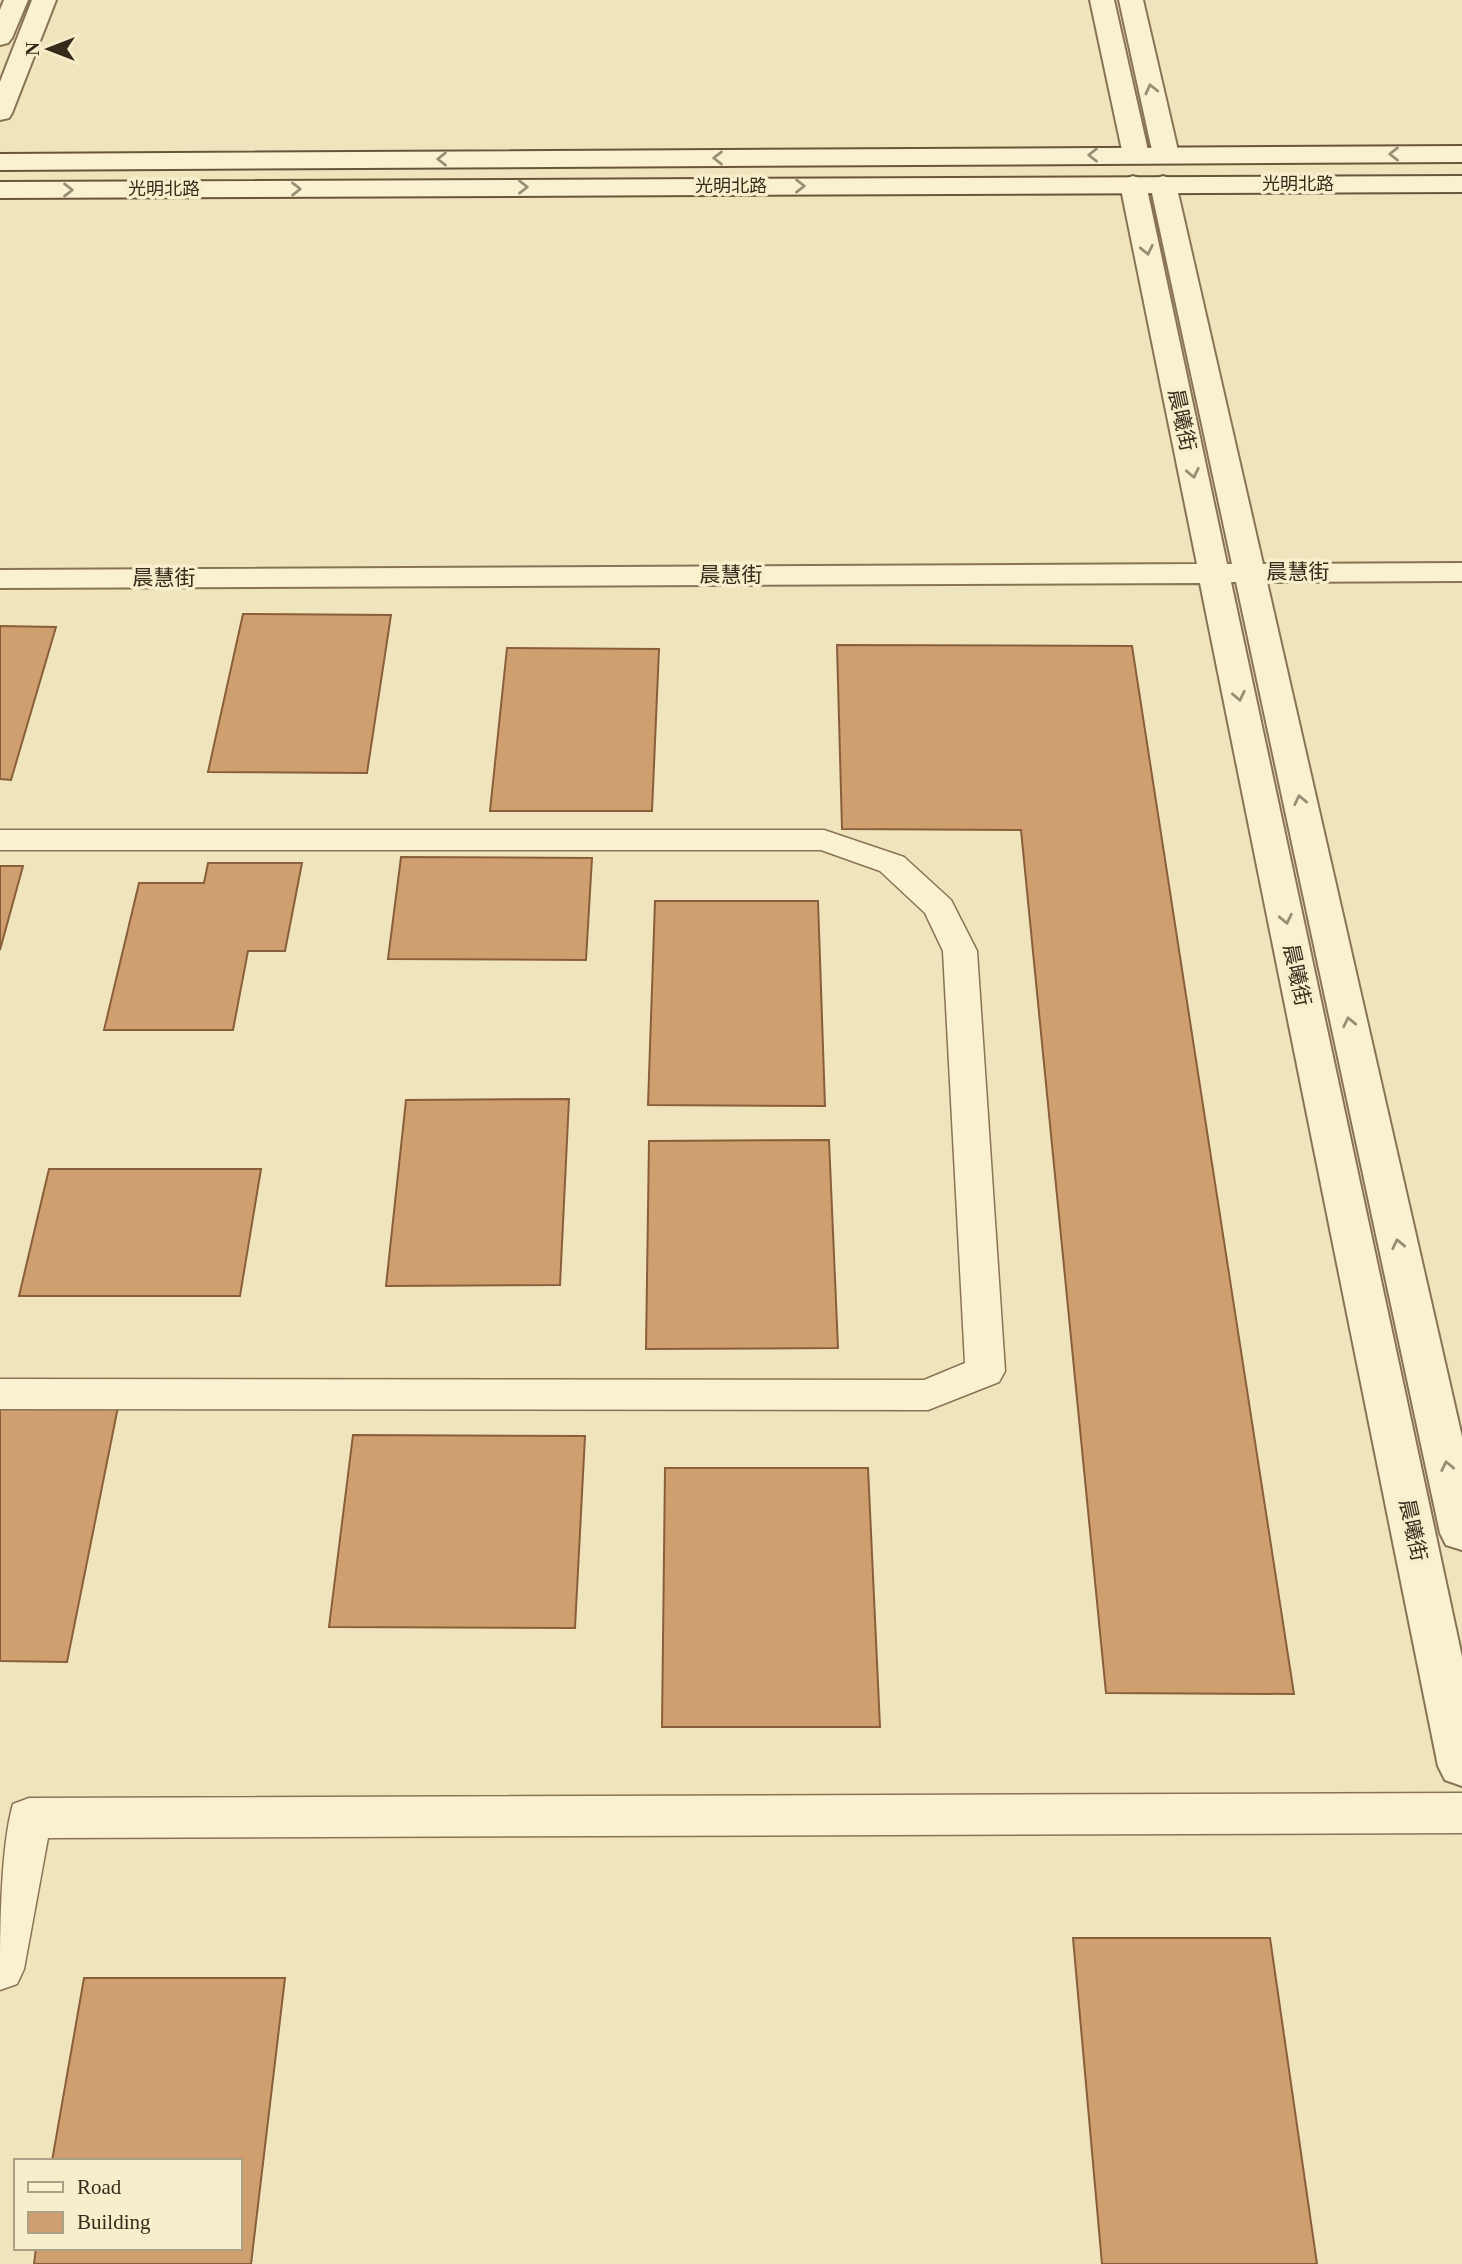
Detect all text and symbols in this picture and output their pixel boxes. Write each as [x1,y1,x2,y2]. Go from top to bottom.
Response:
north arrow [14,14,84,84]
text: N [22,42,43,56]
one-way arrow [1145,83,1159,95]
one-way arrow [1388,146,1399,162]
one-way arrow [1087,147,1098,163]
one-way arrow [713,150,724,165]
one-way arrow [436,151,447,167]
street label: 光明北路 [1262,174,1334,194]
street label: 光明北路 [695,176,767,196]
one-way arrow [794,178,805,193]
street label: 光明北路 [128,179,200,199]
one-way arrow [518,179,529,195]
one-way arrow [291,181,301,197]
one-way arrow [63,182,74,198]
one-way arrow [1139,244,1154,256]
street label: 晨曦街 [1164,387,1200,453]
one-way arrow [1185,467,1200,479]
street label: 晨慧街 [1267,560,1330,584]
street label: 晨慧街 [700,563,763,587]
street label: 晨慧街 [133,566,196,590]
one-way arrow [1231,690,1246,702]
one-way arrow [1293,794,1308,806]
one-way arrow [1277,913,1292,925]
street label: 晨曦街 [1279,942,1315,1008]
one-way arrow [1343,1016,1357,1028]
one-way arrow [1392,1238,1406,1250]
one-way arrow [1441,1460,1456,1472]
street label: 晨曦街 [1395,1497,1431,1563]
legend [14,2159,242,2250]
text: Road [77,2175,122,2199]
text: Building [77,2210,151,2234]

